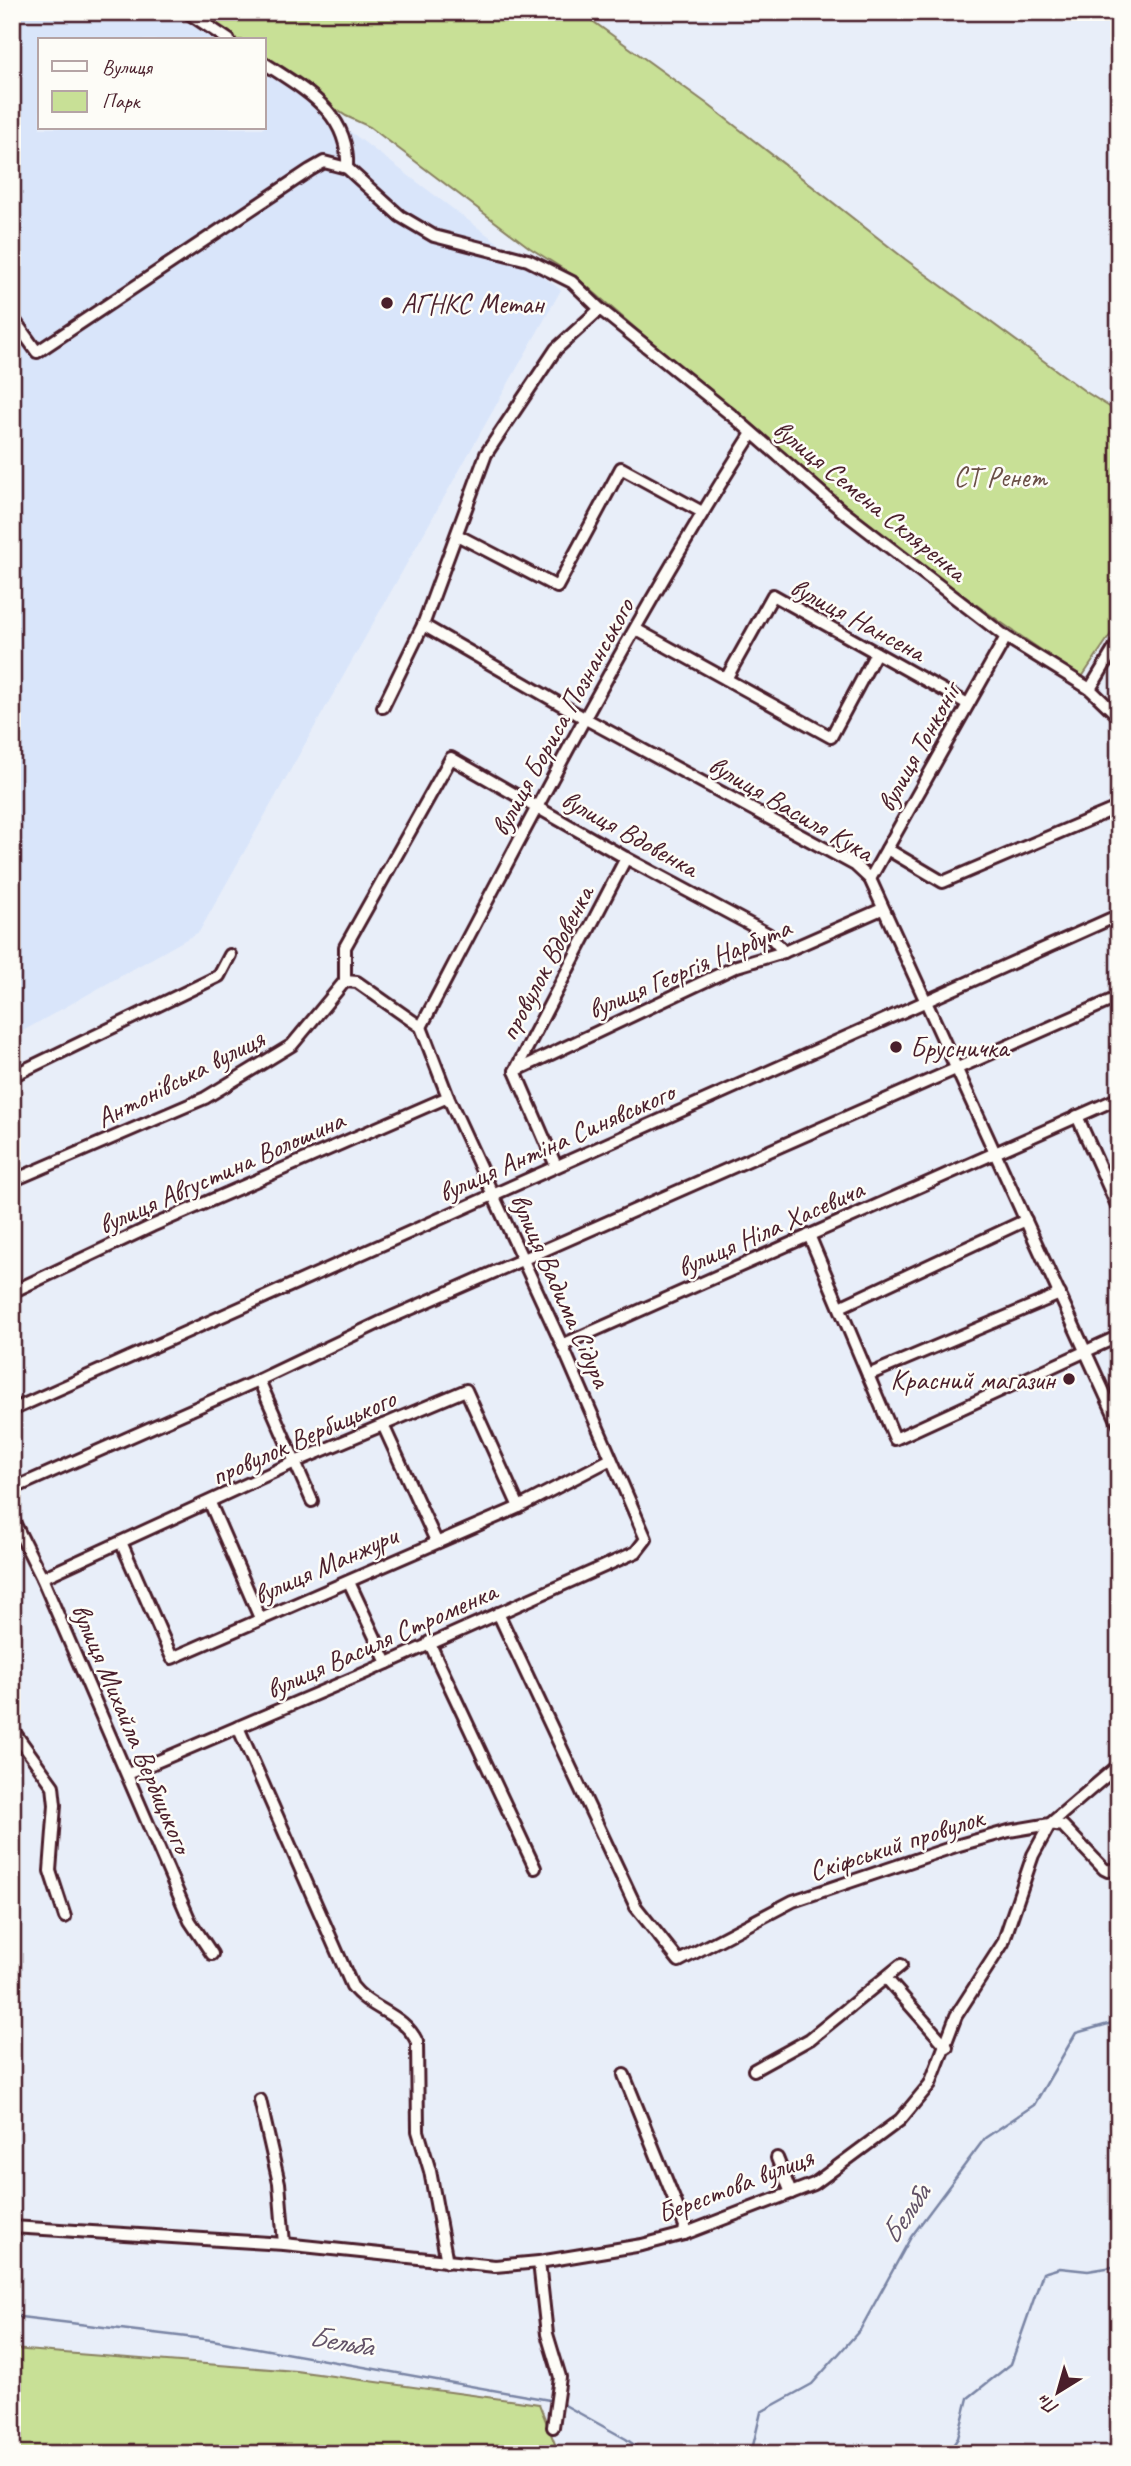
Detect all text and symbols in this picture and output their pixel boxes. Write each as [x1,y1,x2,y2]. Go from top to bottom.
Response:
legend [38,38,266,130]
text: Вулиця [102,54,153,80]
text: Парк [102,88,142,114]
place label: АГНКС Метан [401,286,545,321]
marker: АГНКС Метан [379,295,395,311]
street label: вулиця Семена Скляренка [766,411,976,590]
park label: СТ Ренет [953,459,1048,494]
street label: вулиця Нансена [785,569,934,670]
street label: вулиця Бориса Познанського [482,590,643,842]
street label: вулиця Тонконіг [868,673,970,818]
street label: вулиця Василя Кука [702,747,881,870]
street label: вулиця Вдовенка [556,781,707,886]
street label: провулок Вдовенка [491,878,603,1046]
street label: вулиця Георгія Нарбута [582,909,797,1027]
street label: Антонівська вулиця [90,1020,271,1135]
place label: Брусничка [910,1030,1011,1065]
marker: Брусничка [888,1039,904,1055]
street label: вулиця Антіна Синявського [432,1073,682,1210]
street label: вулиця Августина Волошина [93,1101,351,1242]
street label: вулиця Ніла Хасевича [671,1171,870,1285]
street label: вулиця Вадима Сідура [503,1188,620,1394]
place label: Красний магазин [890,1362,1056,1397]
marker: Красний магазин [1061,1371,1077,1387]
street label: провулок Вербицького [205,1380,403,1493]
street label: вулиця Манжури [248,1517,405,1612]
street label: вулиця Василя Строменка [260,1572,504,1707]
street label: вулиця Михайла Вербицького [64,1598,202,1861]
street label: Скіфський провулок [804,1799,990,1889]
street label: Берестова вулиця [652,2139,819,2231]
water label: Бельба [871,2174,940,2251]
water label: Бельба [306,2317,379,2366]
north arrow [1023,2358,1092,2428]
text: Пн [1032,2388,1064,2420]

